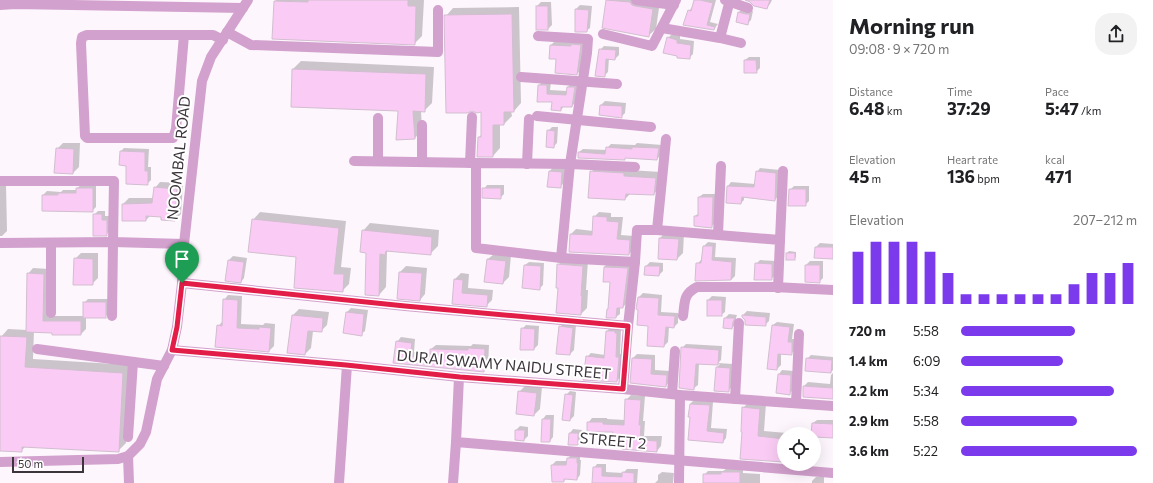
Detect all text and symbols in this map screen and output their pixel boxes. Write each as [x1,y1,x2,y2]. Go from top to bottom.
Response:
text: Morning run [849,12,975,39]
button: share [1095,13,1137,55]
text: 09:08 · 9 × 720 m [849,41,949,57]
text: Distance [849,85,893,98]
text: Time [947,85,972,98]
text: Pace [1045,85,1069,98]
street label: NOOMBAL ROAD [163,95,193,221]
text: 6.48 [849,98,885,119]
text: 37:29 [947,98,991,119]
text: 5:47 [1045,98,1079,119]
text: km [885,104,902,117]
text: /km [1079,104,1101,117]
text: Elevation [849,153,895,166]
text: Heart rate [947,153,998,166]
text: kcal [1045,153,1065,166]
text: 45 [849,166,869,187]
text: 136 [947,166,975,187]
text: 471 [1045,166,1072,187]
text: m [869,172,881,185]
text: bpm [975,172,1000,185]
text: Elevation [849,212,904,228]
text: 207–212 m [1073,212,1137,228]
pin [165,242,199,283]
icon: arrive [171,248,193,270]
text: 720 m [849,323,886,339]
text: 5:58 [913,323,939,339]
street label: DURAI SWAMY NAIDU STREET [396,346,612,382]
text: 1.4 km [849,353,888,369]
text: 6:09 [913,353,940,369]
text: 2.2 km [849,383,889,399]
text: 5:34 [913,383,939,399]
text: 2.9 km [849,413,889,429]
text: 5:58 [913,413,939,429]
map controls [777,427,821,471]
button: locate [777,427,821,471]
street label: STREET 2 [579,428,647,452]
text: 3.6 km [849,443,889,459]
text: 5:22 [913,443,938,459]
scale bar [12,455,84,474]
text: 50 m [18,457,43,470]

